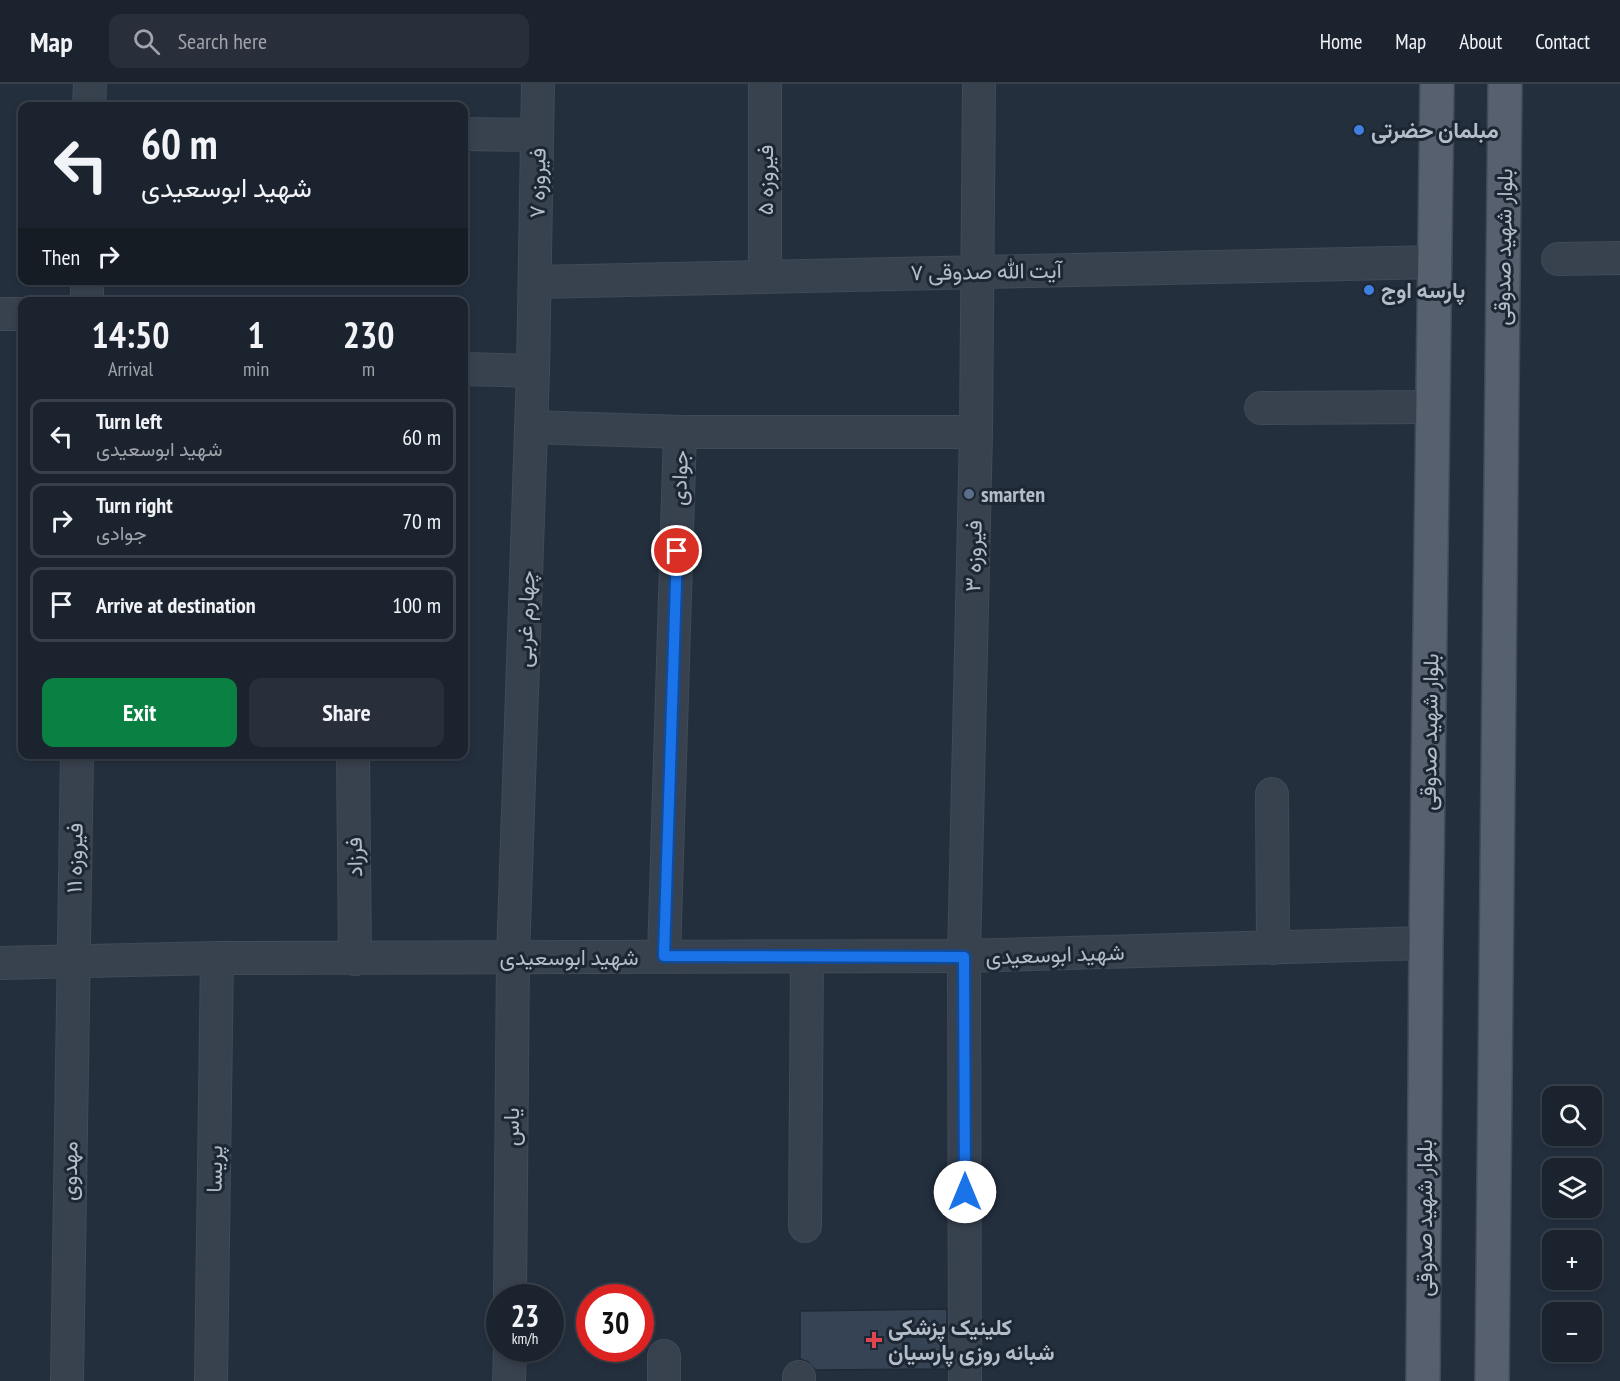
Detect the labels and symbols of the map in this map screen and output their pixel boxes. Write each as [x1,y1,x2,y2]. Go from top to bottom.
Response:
place label: مبلمان حضرتی [1371,116,1499,144]
marker: مبلمان حضرتی [1352,123,1366,137]
street label: فیروزه ۵ [751,145,779,215]
street label: فیروزه ۷ [522,148,552,218]
street label: بلوار شهید صدوقی [1488,168,1518,326]
street label: آیت الله صدوقی ۷ [910,256,1064,286]
place label: پارسه اوج [1381,276,1465,306]
marker: پارسه اوج [1362,283,1376,297]
street label: جوادی [664,450,694,506]
place label: smarten [981,480,1045,508]
marker: smarten [962,487,976,501]
street label: فیروزه ۳ [958,520,988,592]
pin [651,525,702,576]
street label: چهارم غربی [509,570,542,668]
street label: بلوار شهید صدوقی [1414,653,1444,811]
street label: فیروزه ۱۱ [59,823,89,893]
street label: فرزاد [340,837,368,877]
street label: شهید ابوسعیدی [985,938,1125,970]
street label: شهید ابوسعیدی [499,943,639,971]
street label: یاس [497,1108,525,1146]
street label: بلوار شهید صدوقی [1410,1139,1438,1297]
street label: مهدوی [54,1141,84,1201]
street label: پریسا [200,1145,229,1193]
position arrow [933,1160,997,1224]
speed limit sign: 30 [576,1284,654,1362]
place label: کلینیک پزشکی شبانه روزی پارسیان [888,1313,1054,1368]
marker: کلینیک پزشکی شبانه روزی پارسیان [865,1331,883,1349]

